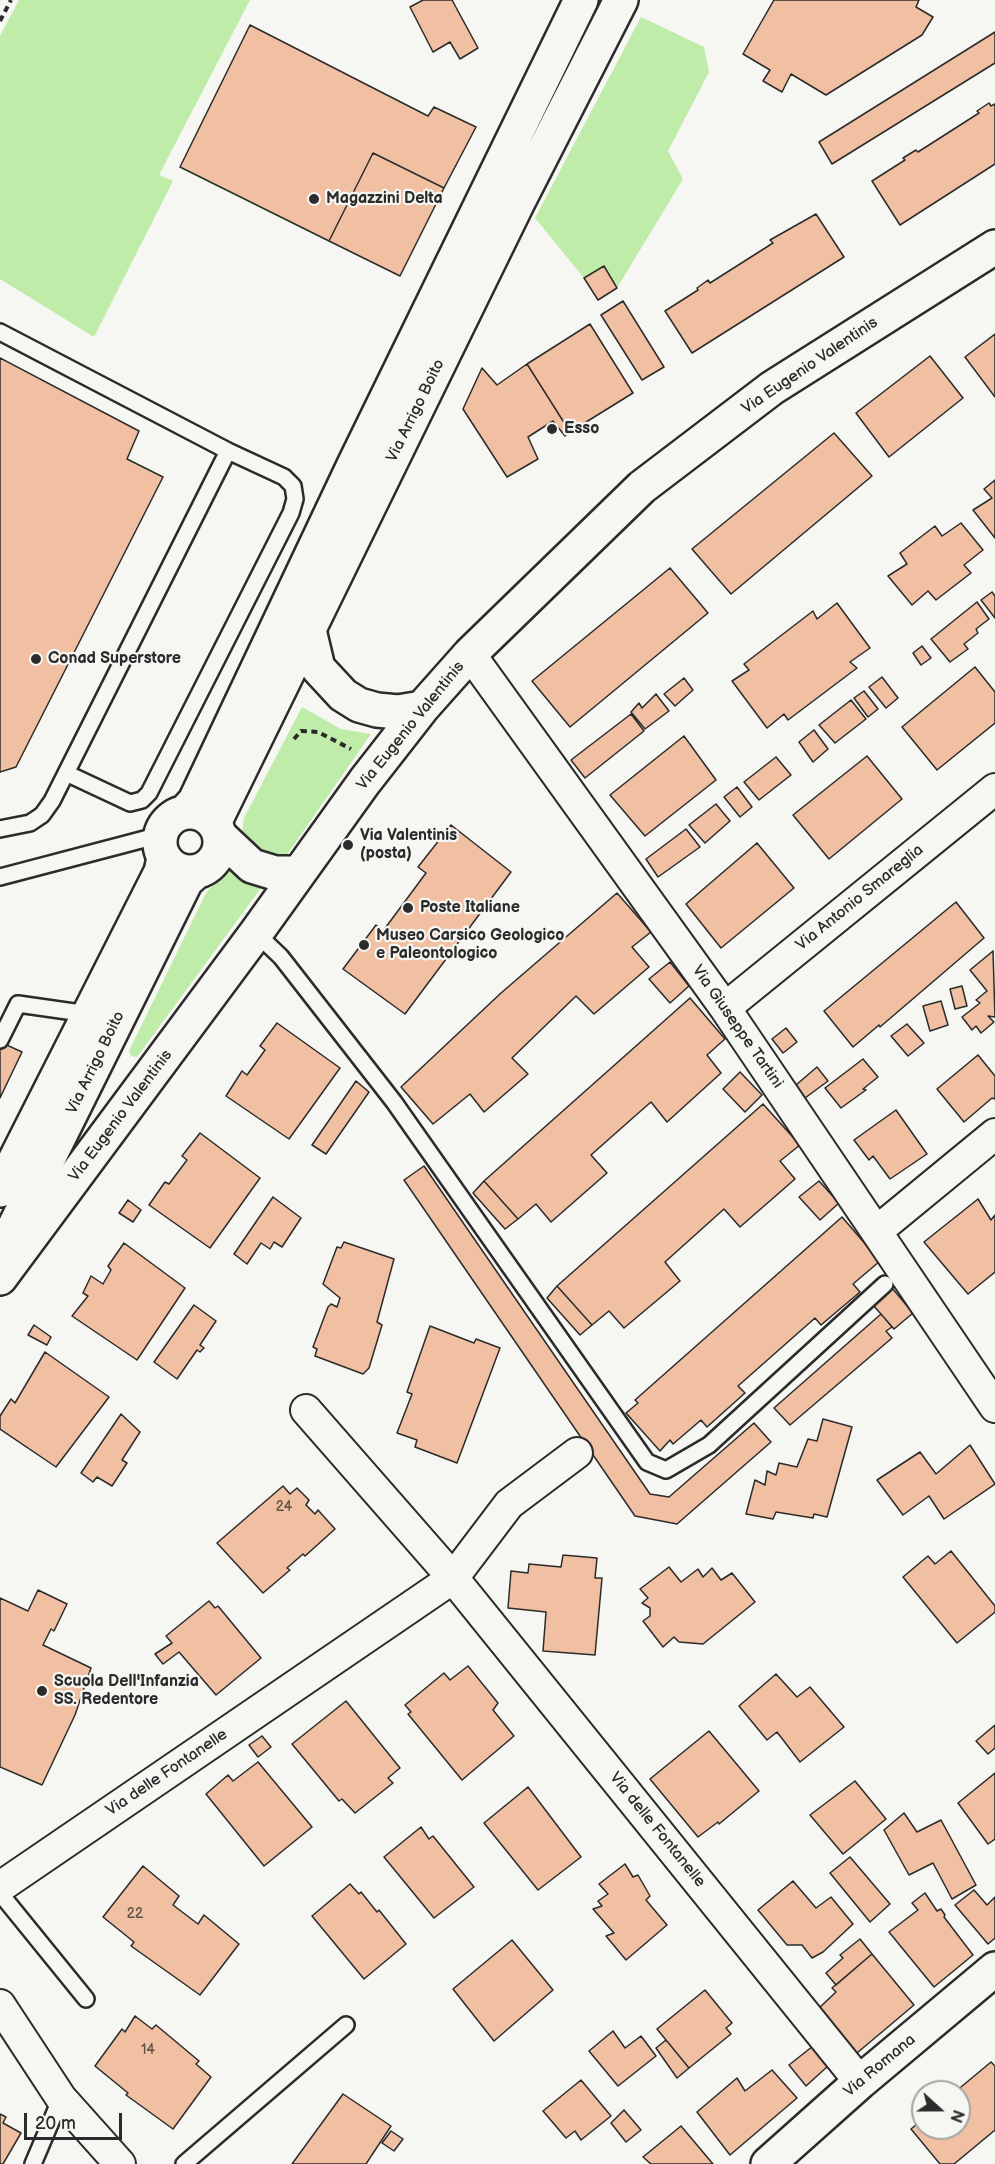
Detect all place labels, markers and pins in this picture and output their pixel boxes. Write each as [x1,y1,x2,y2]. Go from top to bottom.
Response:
place label: Magazzini Delta [326,189,443,209]
marker: Magazzini Delta [307,192,321,206]
place label: Esso [564,419,599,439]
marker: Esso [545,422,559,436]
place label: Conad Superstore [48,649,181,669]
marker: Conad Superstore [29,652,43,666]
place label: Via Valentinis (posta) [360,826,457,864]
marker: Via Valentinis (posta) [341,838,355,852]
place label: Poste Italiane [420,898,520,918]
marker: Poste Italiane [401,901,415,915]
place label: Museo Carsico Geologico e Paleontologico [376,926,564,964]
marker: Museo Carsico Geologico e Paleontologico [357,938,371,952]
place label: Scuola Dell'Infanzia SS. Redentore [54,1672,199,1710]
marker: Scuola Dell'Infanzia SS. Redentore [35,1684,49,1698]

